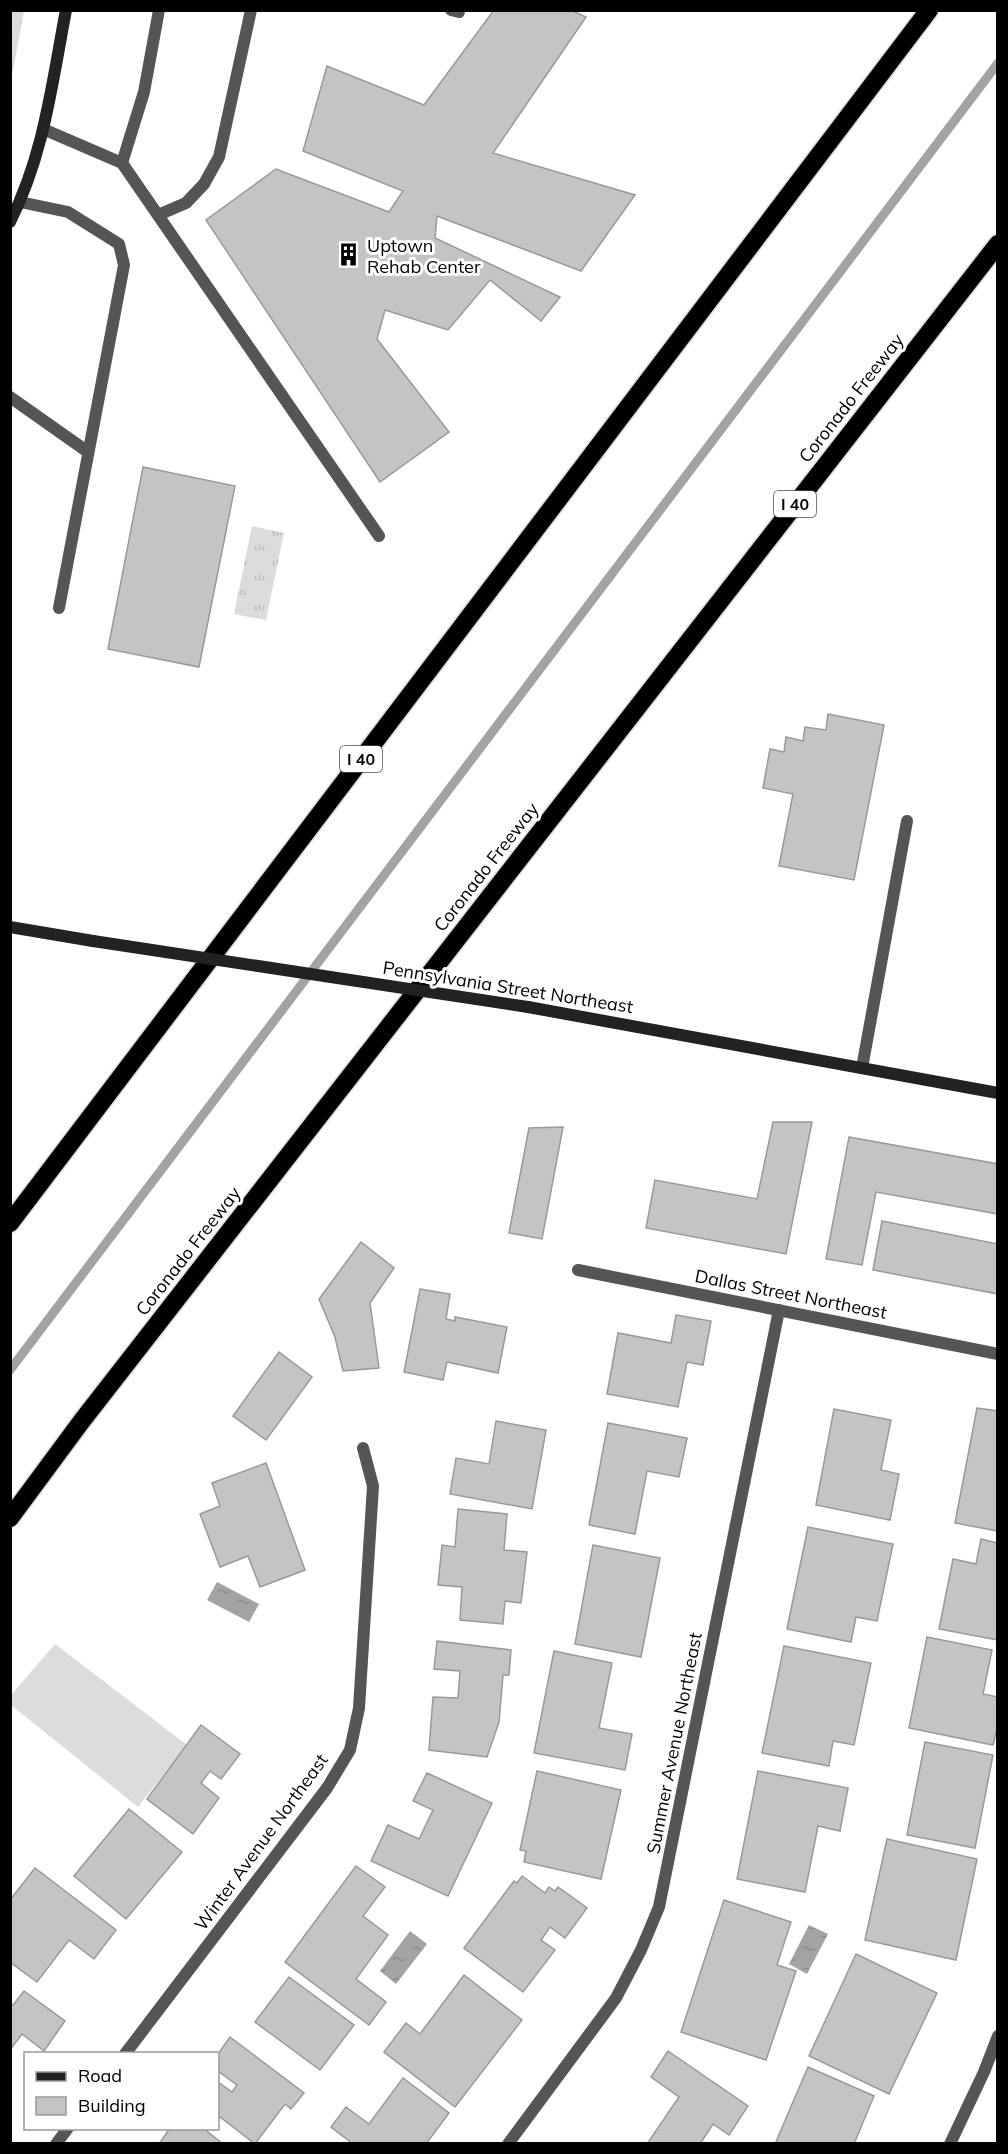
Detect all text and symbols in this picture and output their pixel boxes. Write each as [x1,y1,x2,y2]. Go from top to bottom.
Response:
place label: Uptown Rehab Center [367,234,481,278]
building icon: Uptown Rehab Center [336,242,362,268]
street label: Coronado Freeway [794,329,909,467]
road number: I 40 [774,491,816,517]
road number: I 40 [340,746,382,772]
street label: Coronado Freeway [429,798,544,936]
street label: Pennsylvania Street Northeast [381,956,635,1018]
street label: Coronado Freeway [131,1182,246,1320]
street label: Dallas Street Northeast [693,1264,889,1324]
street label: Summer Avenue Northeast [641,1630,707,1856]
street label: Winter Avenue Northeast [189,1749,333,1935]
legend [24,2052,219,2130]
text: Road [78,2064,122,2087]
text: Building [78,2094,146,2117]

